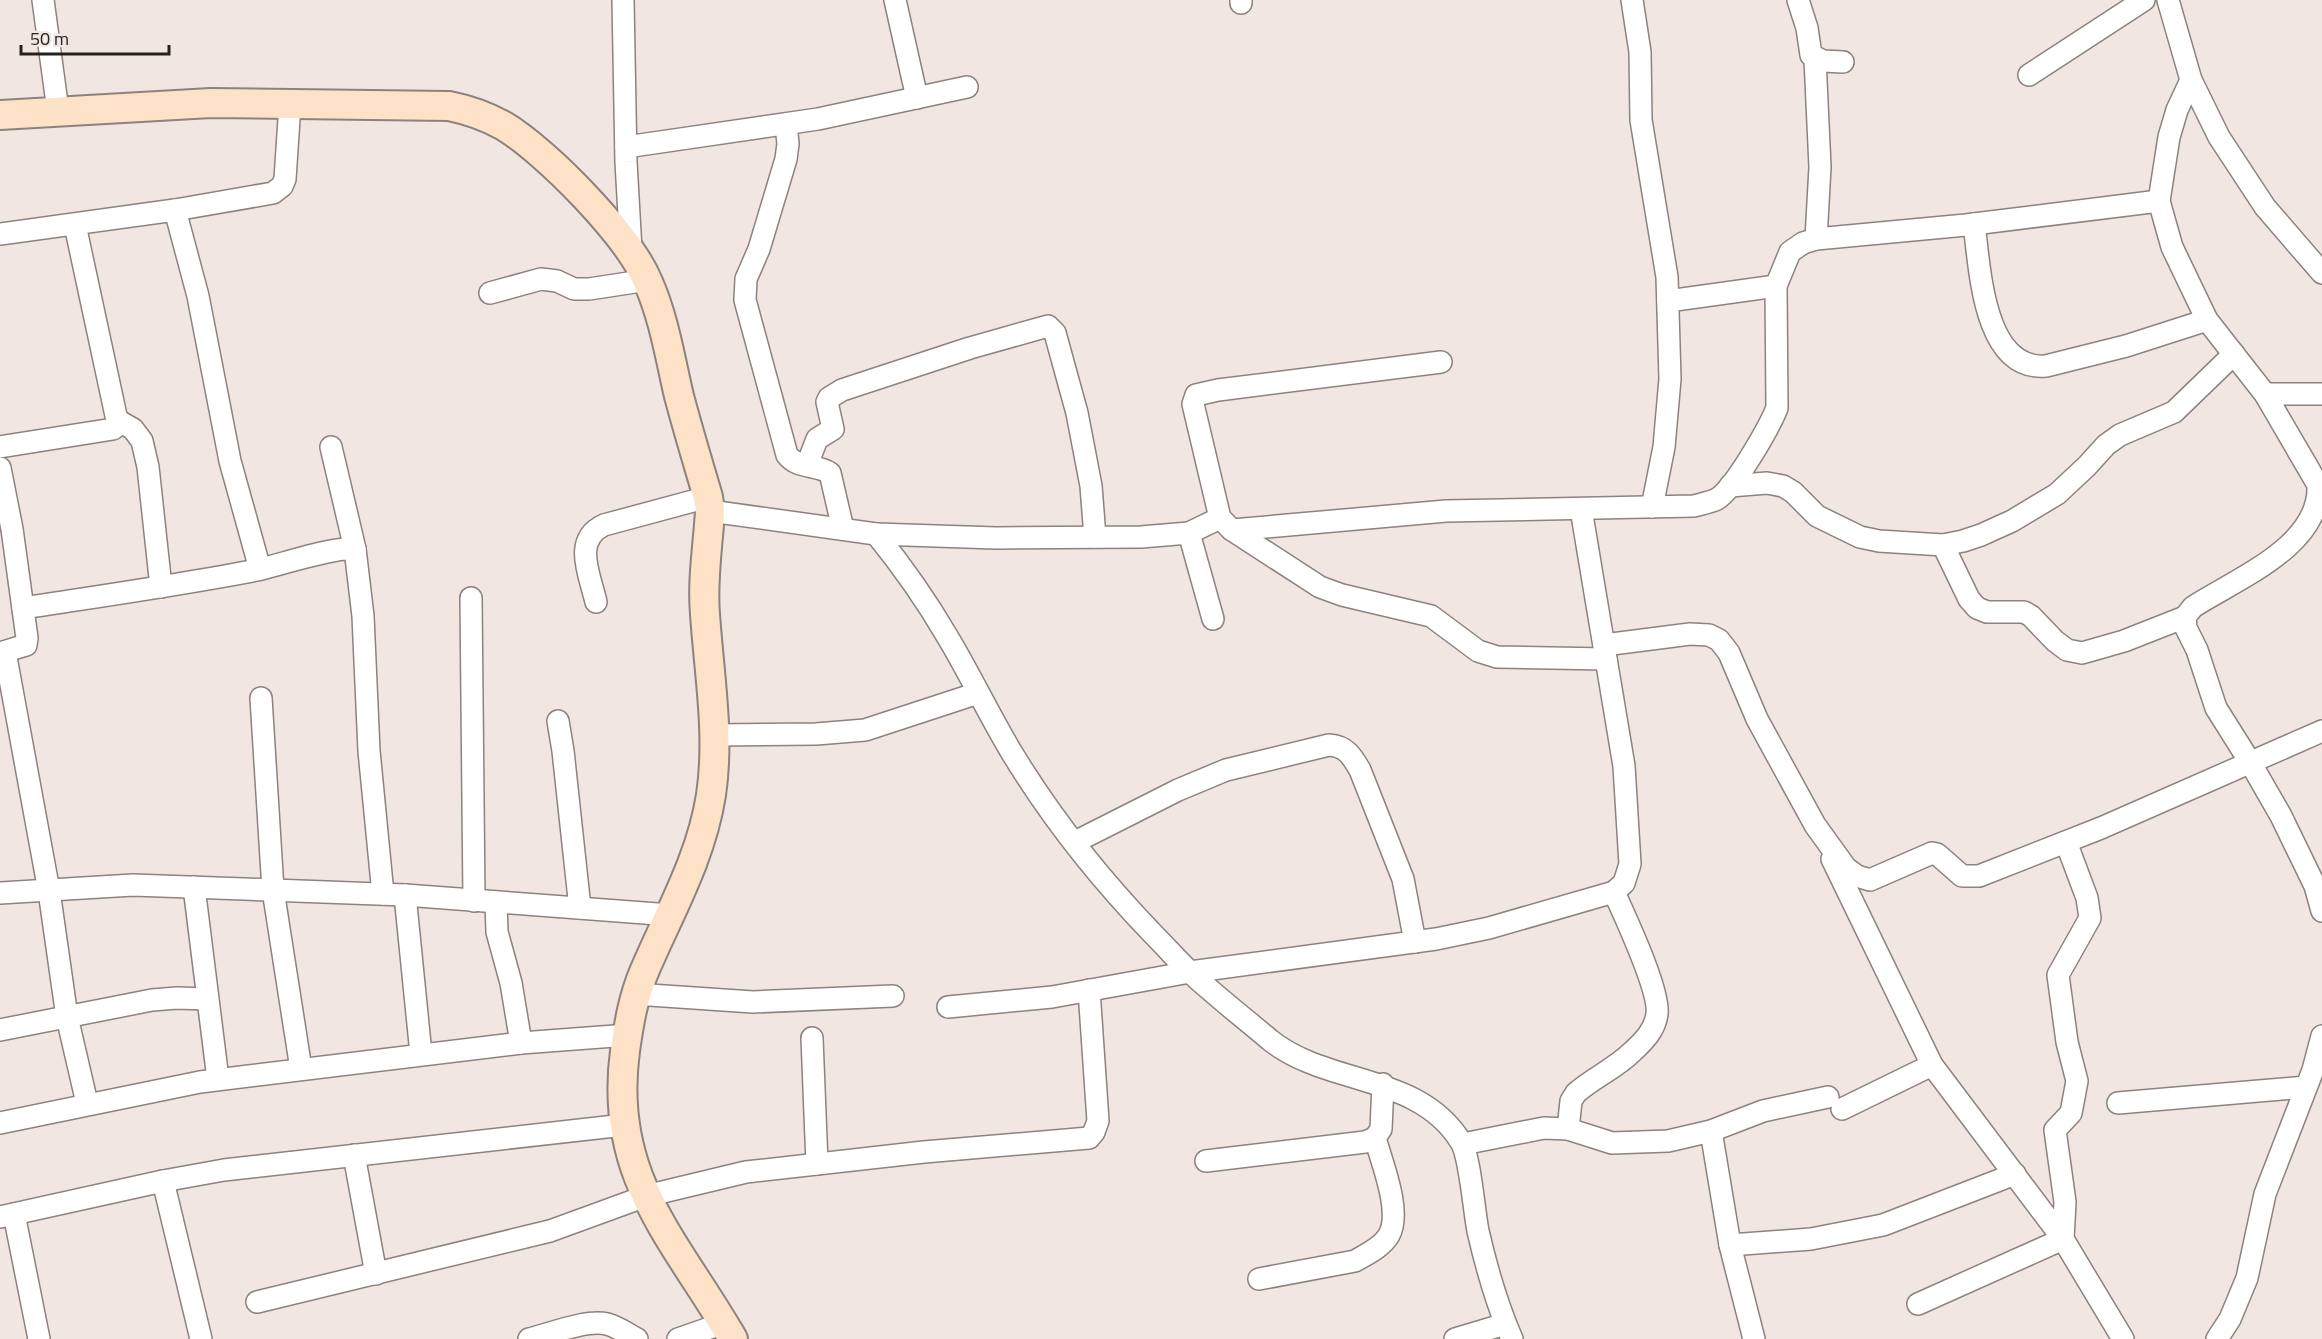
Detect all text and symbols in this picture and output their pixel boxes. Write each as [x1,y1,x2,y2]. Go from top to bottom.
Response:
scale bar [21,18,170,56]
text: 50 m [30,25,69,52]

